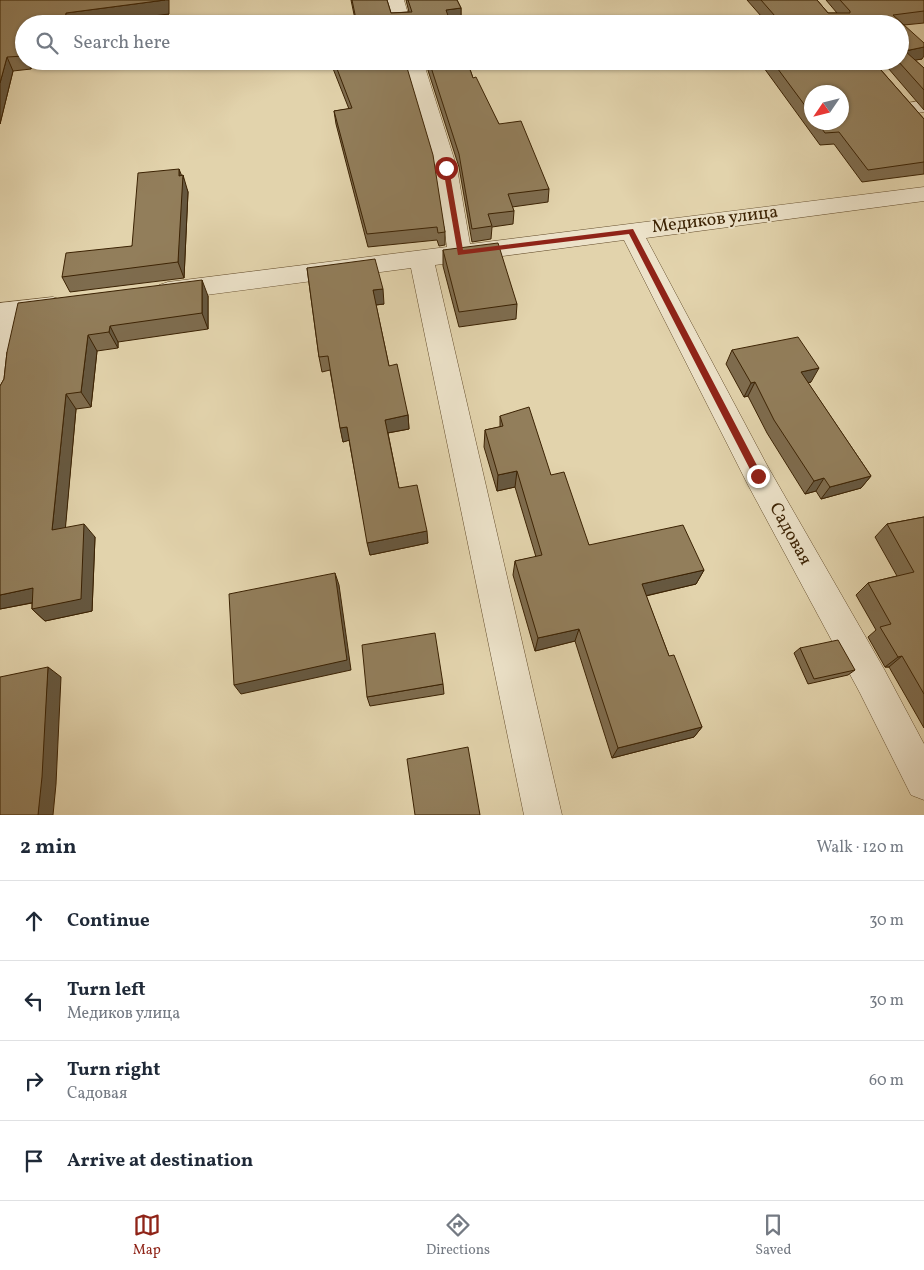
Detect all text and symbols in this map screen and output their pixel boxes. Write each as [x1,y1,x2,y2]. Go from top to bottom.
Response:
search box [15,15,909,70]
icon: search [33,29,61,57]
text: Search here [73,30,170,56]
north arrow [804,85,849,130]
route start [435,157,458,180]
street label: Медиков улица [650,200,780,240]
route end [747,465,770,488]
street label: Садовая [763,498,817,570]
text: 2 min [20,833,77,862]
text: Walk · 120 m [816,837,904,859]
icon: ahead [20,907,48,935]
text: Continue [67,908,150,934]
text: 30 m [869,910,904,932]
text: Turn left [67,977,146,1003]
icon: left [20,987,48,1015]
text: 30 m [869,990,904,1012]
text: Медиков улица [67,1003,180,1025]
text: Turn right [67,1057,160,1083]
icon: right [20,1067,48,1095]
text: 60 m [869,1070,904,1092]
text: Садовая [67,1083,127,1105]
icon: arrive [20,1147,48,1175]
text: Arrive at destination [67,1148,253,1174]
tab: Map [133,1211,161,1260]
tab: Directions [426,1211,490,1260]
tab: Saved [755,1211,791,1260]

